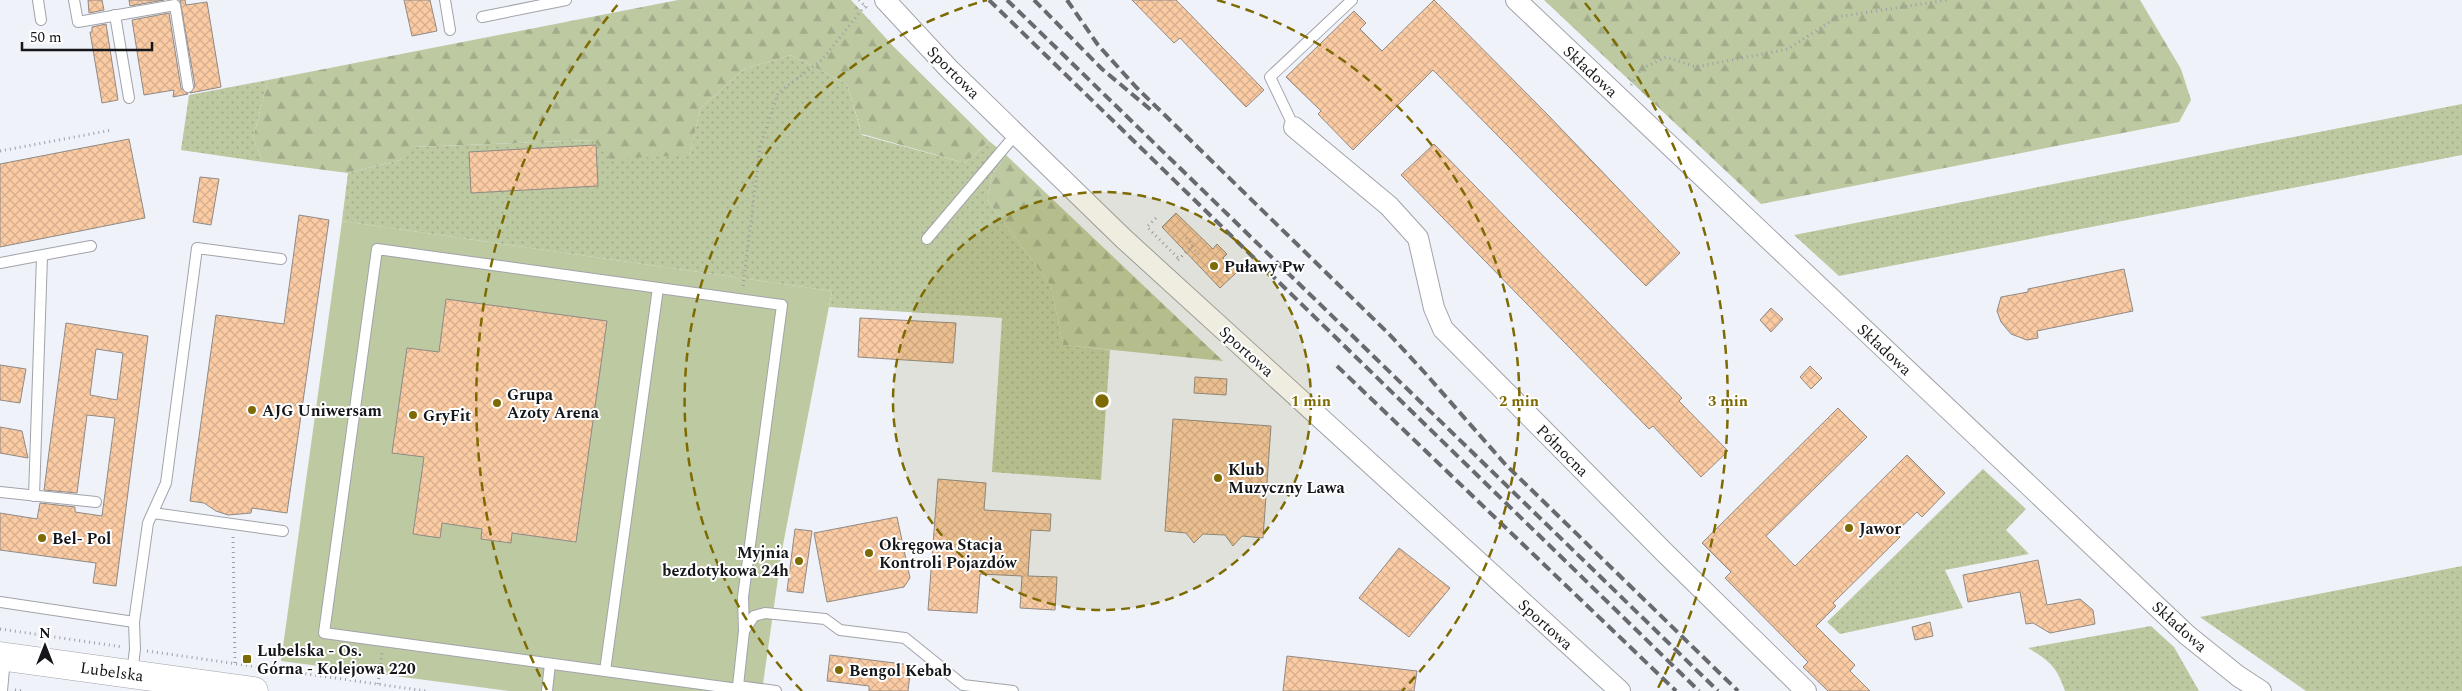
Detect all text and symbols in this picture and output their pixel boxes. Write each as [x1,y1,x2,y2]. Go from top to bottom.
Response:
scale bar [22,20,152,52]
text: 50 m [30,26,62,49]
street label: Składowa [1558,40,1623,104]
street label: Sportowa [921,41,986,105]
place label: Puławy Pw [1224,255,1306,279]
marker: Puławy Pw [1208,260,1220,272]
street label: Składowa [1852,318,1917,382]
street label: Sportowa [1213,320,1279,383]
place label: Grupa Azoty Arena [507,383,600,425]
text: 1 min [1291,390,1331,413]
text: 2 min [1499,390,1539,413]
text: 3 min [1708,390,1748,413]
centre of rings [1093,392,1111,410]
marker: Grupa Azoty Arena [491,397,503,409]
place label: AJG Uniwersam [262,399,383,423]
marker: AJG Uniwersam [246,404,258,416]
place label: GryFit [423,404,471,428]
marker: GryFit [407,409,419,421]
street label: Północna [1530,419,1594,483]
place label: Klub Muzyczny Lawa [1228,458,1345,500]
marker: Klub Muzyczny Lawa [1212,472,1224,484]
place label: Jawor [1859,517,1901,541]
marker: Jawor [1843,522,1855,534]
place label: Bel- Pol [52,527,111,551]
marker: Bel- Pol [36,532,48,544]
place label: Okręgowa Stacja Kontroli Pojazdów [879,533,1018,575]
place label: Myjnia bezdotykowa 24h [662,541,790,583]
marker: Okręgowa Stacja Kontroli Pojazdów [863,547,875,559]
marker: Myjnia bezdotykowa 24h [793,555,805,567]
street label: Sportowa [1512,593,1578,656]
street label: Składowa [2146,595,2212,658]
north arrow [20,621,70,671]
text: N [39,623,51,644]
place label: Lubelska - Os. Górna - Kolejowa 220 [257,639,416,681]
marker: Lubelska - Os. Górna - Kolejowa 220 [241,653,253,665]
street label: Lubelska [78,656,145,688]
place label: Bengol Kebab [849,659,952,683]
marker: Bengol Kebab [833,664,845,676]

